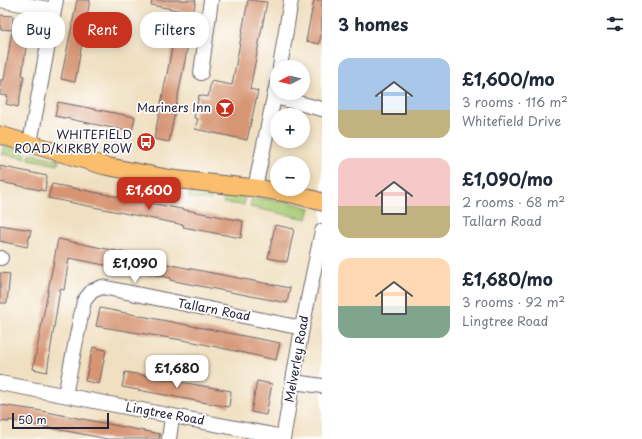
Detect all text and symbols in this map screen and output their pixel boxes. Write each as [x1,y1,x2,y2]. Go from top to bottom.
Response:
text: 3 homes [338,11,408,37]
chip: Buy [12,12,65,48]
chip: Rent [73,12,132,48]
chip: Filters [140,12,209,48]
icon: filters [604,13,626,35]
north arrow [270,60,310,100]
map controls [270,60,310,196]
text: £1,600/mo [462,66,555,92]
icon: home [370,74,418,122]
text: 3 rooms · 116 m² [462,92,568,111]
bar icon: Mariners Inn [214,97,236,119]
place label: Mariners Inn [137,98,211,116]
button: + [270,108,310,148]
text: Whitefield Drive [462,111,561,130]
place label: WHITEFIELD ROAD/KIRKBY ROW [14,125,133,157]
bus stop icon: WHITEFIELD ROAD/KIRKBY ROW [135,131,157,153]
button: − [270,156,310,196]
text: £1,090/mo [462,166,553,192]
icon: home [370,174,418,222]
pin: £1,600 [116,177,182,211]
text: £1,600 [126,180,172,199]
text: 2 rooms · 68 m² [462,192,565,211]
text: Tallarn Road [462,211,542,230]
pin: £1,090 [102,250,168,284]
text: £1,090 [112,253,158,272]
text: £1,680/mo [462,266,553,292]
icon: home [370,274,418,322]
text: 3 rooms · 92 m² [462,292,565,311]
street label: Tallarn Road [176,293,252,325]
text: Lingtree Road [462,311,548,330]
street label: Melverley Road [280,314,313,404]
pin: £1,680 [144,355,210,389]
text: £1,680 [155,358,200,377]
street label: Lingtree Road [124,397,206,429]
scale bar [12,411,109,430]
text: 50 m [18,411,47,428]

